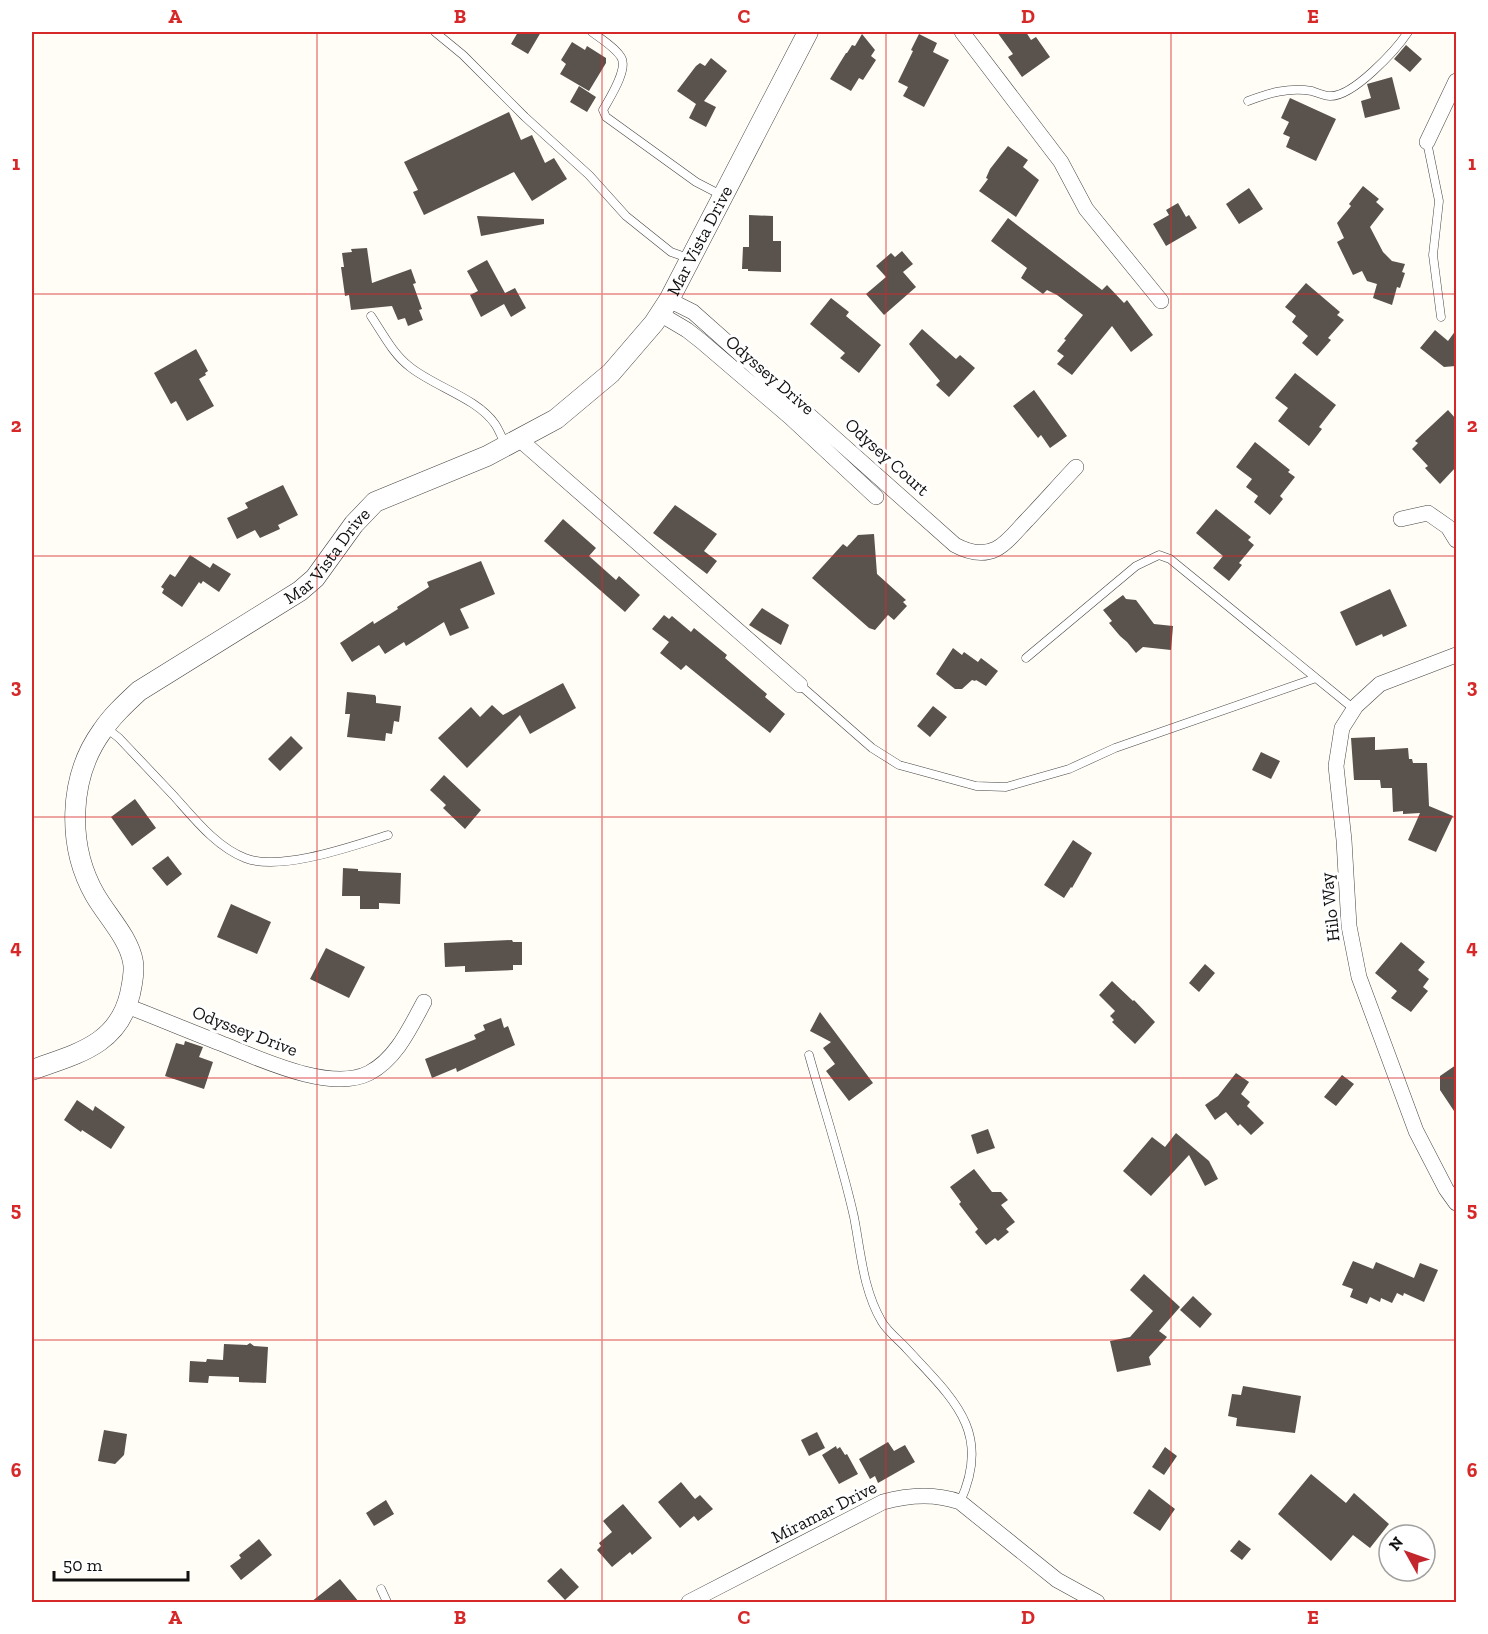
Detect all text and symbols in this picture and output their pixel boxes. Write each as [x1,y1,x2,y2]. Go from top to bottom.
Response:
text: A [168,4,182,28]
text: B [454,4,466,28]
text: C [738,4,751,28]
text: D [1021,4,1035,28]
text: E [1307,4,1319,28]
text: 1 [12,151,20,175]
text: 1 [1468,151,1476,175]
street label: Mar Vista Drive [662,182,737,300]
street label: Odyssey Drive [721,330,819,420]
text: 2 [11,413,22,437]
street label: Odysey Court [840,413,934,501]
text: 2 [1467,413,1478,437]
street label: Mar Vista Drive [280,503,375,609]
text: 3 [11,674,22,698]
text: 3 [1467,674,1478,698]
street label: Hilo Way [1315,870,1345,943]
text: 4 [10,935,22,959]
text: 4 [1466,935,1478,959]
street label: Odyssey Drive [189,1001,301,1061]
text: 5 [11,1197,21,1221]
text: 5 [1467,1197,1477,1221]
text: 6 [11,1458,22,1482]
text: 6 [1467,1458,1478,1482]
street label: Miramar Drive [768,1476,880,1548]
north arrow [1377,1523,1437,1583]
text: N [1385,1533,1407,1554]
scale bar [54,1544,188,1582]
text: 50 m [63,1554,103,1576]
text: A [168,1605,182,1629]
text: B [454,1605,466,1629]
text: C [738,1605,751,1629]
text: D [1021,1605,1035,1629]
text: E [1307,1605,1319,1629]

